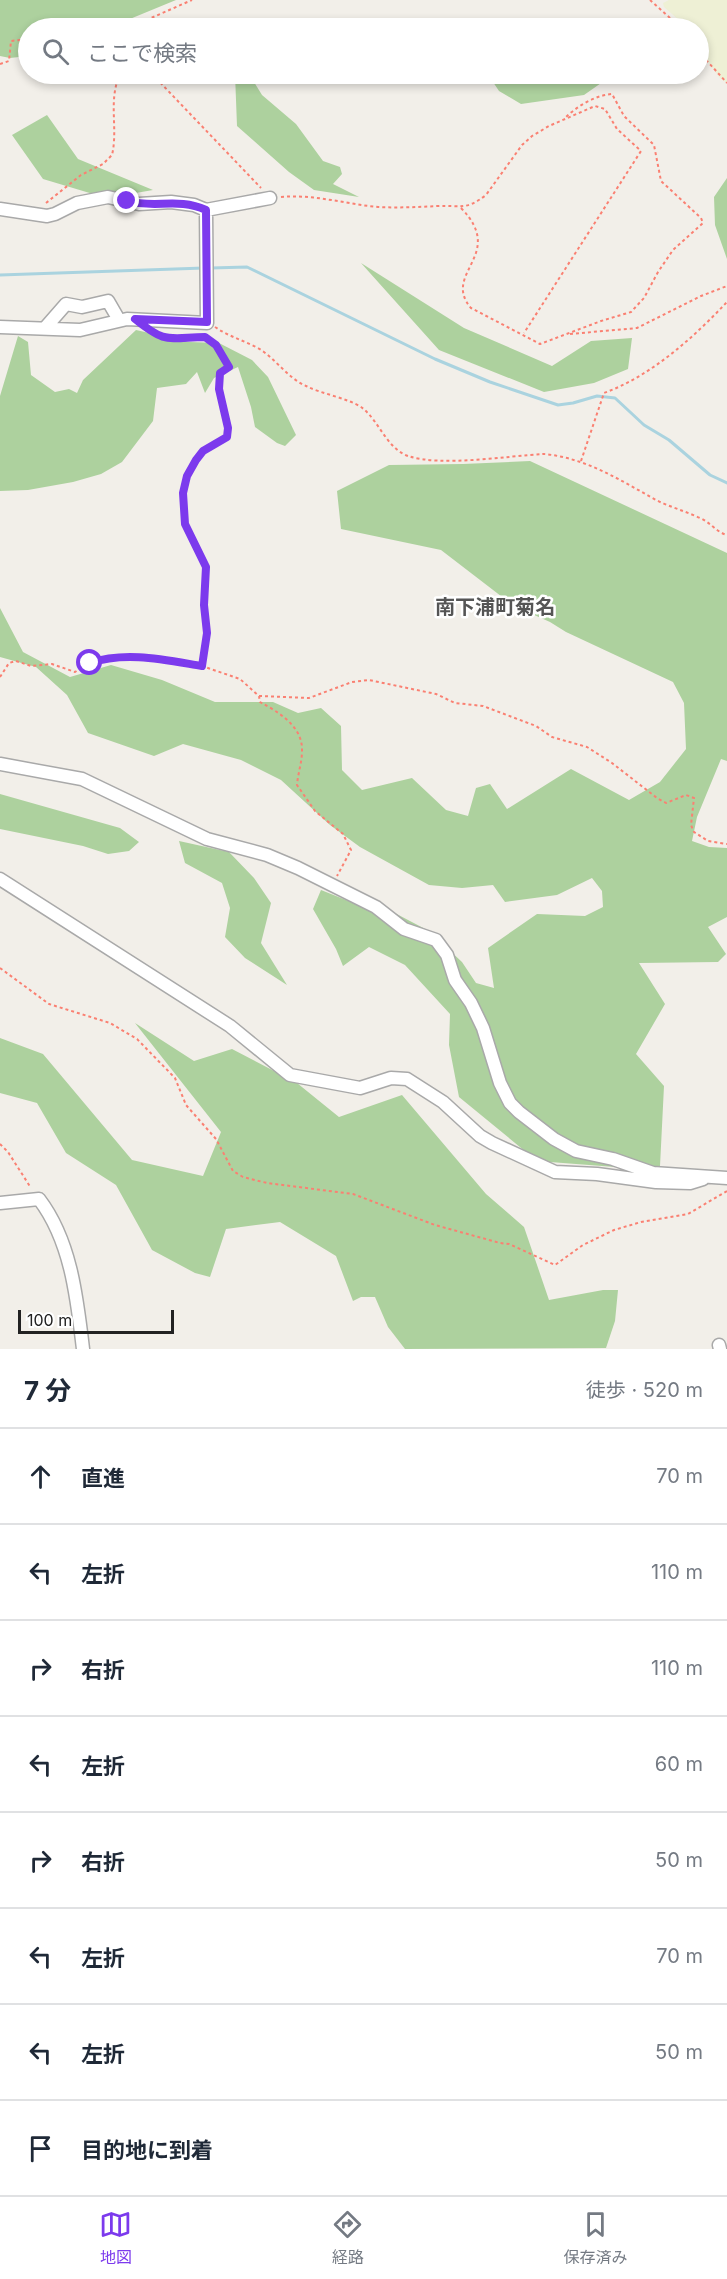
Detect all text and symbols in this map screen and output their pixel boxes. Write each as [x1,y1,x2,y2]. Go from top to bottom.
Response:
search box [18,18,709,84]
icon: search [39,35,72,68]
text: ここで検索 [87,40,197,66]
route end [113,187,139,213]
district label: 南下浦町菊名 [435,595,555,619]
route start [76,649,102,675]
scale bar [18,1307,174,1334]
text: 100 m [27,1310,72,1330]
text: 7 分 [24,1375,71,1406]
text: 徒歩 · 520 m [586,1378,703,1402]
icon: ahead [24,1460,57,1493]
text: 70 m [656,1464,703,1488]
text: 直進 [81,1465,125,1491]
icon: left [24,1556,57,1589]
text: 110 m [651,1560,703,1584]
text: 左折 [81,1561,125,1587]
icon: right [24,1652,57,1685]
text: 110 m [651,1656,703,1680]
text: 右折 [81,1657,125,1683]
icon: left [24,1748,57,1781]
text: 60 m [655,1752,703,1776]
text: 左折 [81,1753,125,1779]
icon: right [24,1844,57,1877]
text: 50 m [655,1848,703,1872]
text: 右折 [81,1849,125,1875]
icon: left [24,1940,57,1973]
text: 70 m [656,1944,703,1968]
text: 左折 [81,1945,125,1971]
icon: left [24,2036,57,2069]
text: 50 m [655,2040,703,2064]
text: 左折 [81,2041,125,2067]
icon: arrive [24,2132,57,2165]
text: 目的地に到着 [81,2137,213,2163]
tab: 地図 [99,2208,132,2268]
tab: 経路 [331,2208,364,2268]
tab: 保存済み [563,2208,627,2268]

